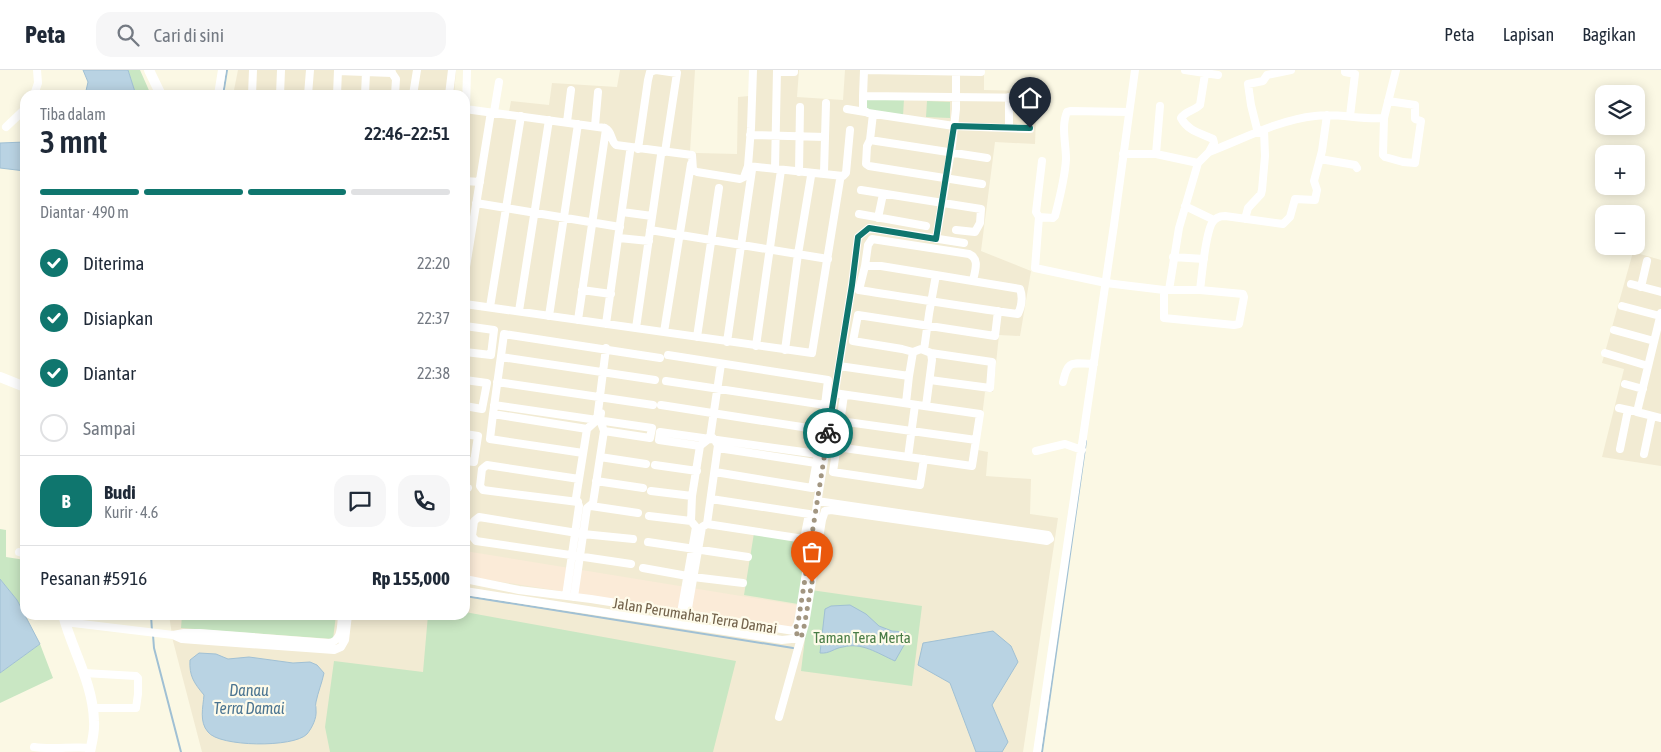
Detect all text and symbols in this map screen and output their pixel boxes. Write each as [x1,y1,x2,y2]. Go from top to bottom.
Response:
search box [96,12,446,57]
text: Peta [25,21,66,48]
icon: search [114,21,142,49]
text: Cari di sini [154,24,224,46]
text: Peta [1444,24,1475,45]
text: Lapisan [1503,24,1554,45]
text: Bagikan [1582,24,1636,45]
pin [1009,77,1051,128]
icon: home [1016,84,1044,112]
map controls [1595,85,1645,255]
button: layers [1595,85,1645,135]
text: Tiba dalam [40,105,106,123]
text: 22:46–22:51 [364,122,450,144]
text: 3 mnt [40,123,107,160]
button: + [1595,145,1645,195]
text: Diantar · 490 m [40,203,129,221]
button: − [1595,205,1645,255]
icon: check [40,249,68,277]
text: Diterima [83,252,144,274]
text: 22:20 [417,254,450,272]
icon: check [40,304,68,332]
text: Disiapkan [83,307,153,329]
text: 22:37 [417,309,450,327]
icon: check [40,359,68,387]
text: Diantar [83,362,136,384]
text: 22:38 [417,364,450,382]
courier [803,408,853,458]
text: Sampai [83,417,136,439]
icon: bike [814,419,842,447]
button: chat [334,475,386,527]
button: phone [398,475,450,527]
text: Budi [104,481,136,503]
text: B [61,490,71,512]
text: Kurir · 4.6 [104,503,158,521]
pin [791,531,833,582]
icon: bag [798,538,826,566]
text: Pesanan #5916 [40,567,147,589]
text: Rp 155,000 [372,567,450,589]
street label: Jalan Perumahan Terra Damai [612,594,778,637]
park label: Taman Tera Merta [813,629,911,646]
water label: Danau Terra Damai [214,681,285,717]

